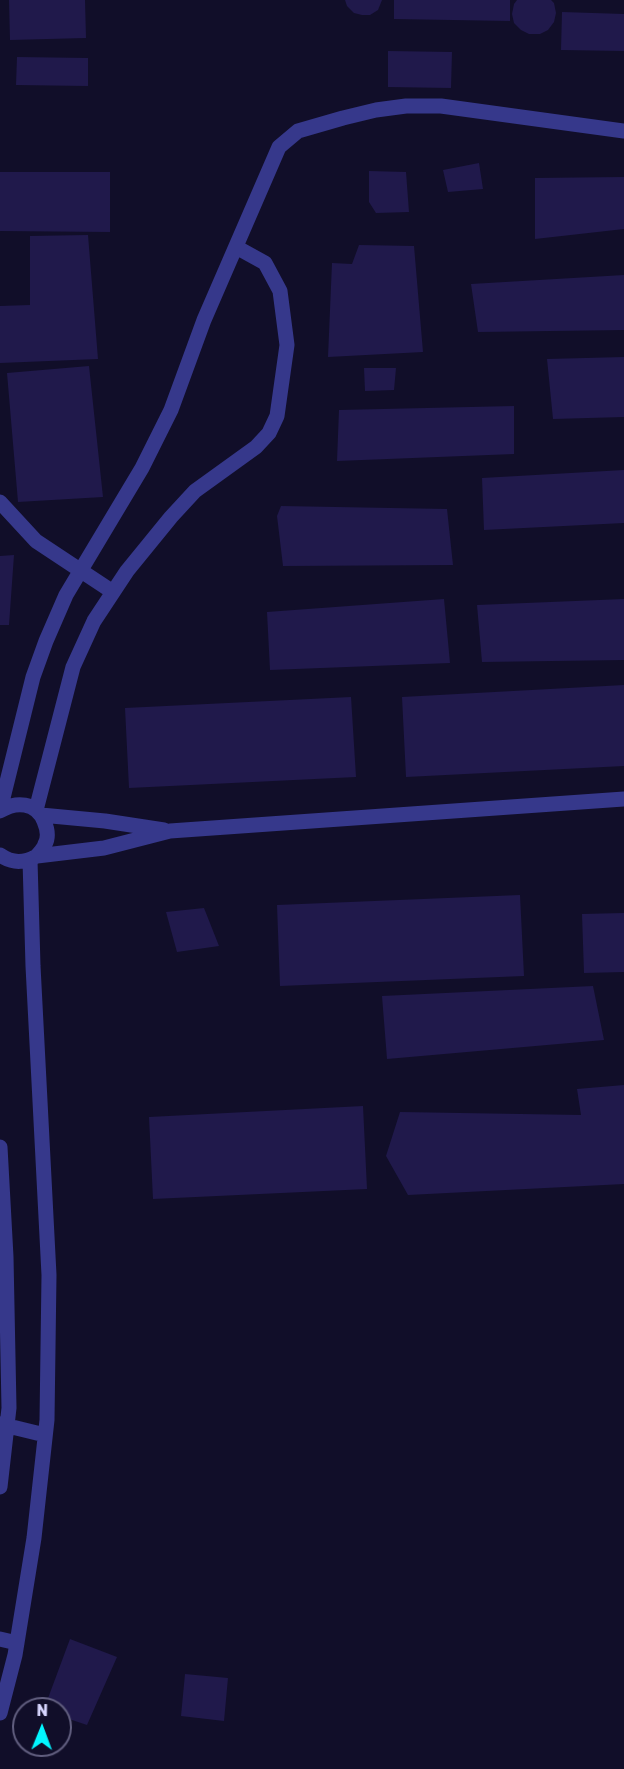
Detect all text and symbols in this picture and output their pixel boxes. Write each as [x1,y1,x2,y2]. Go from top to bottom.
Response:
north arrow [12,1697,72,1757]
text: N [36,1701,48,1720]

